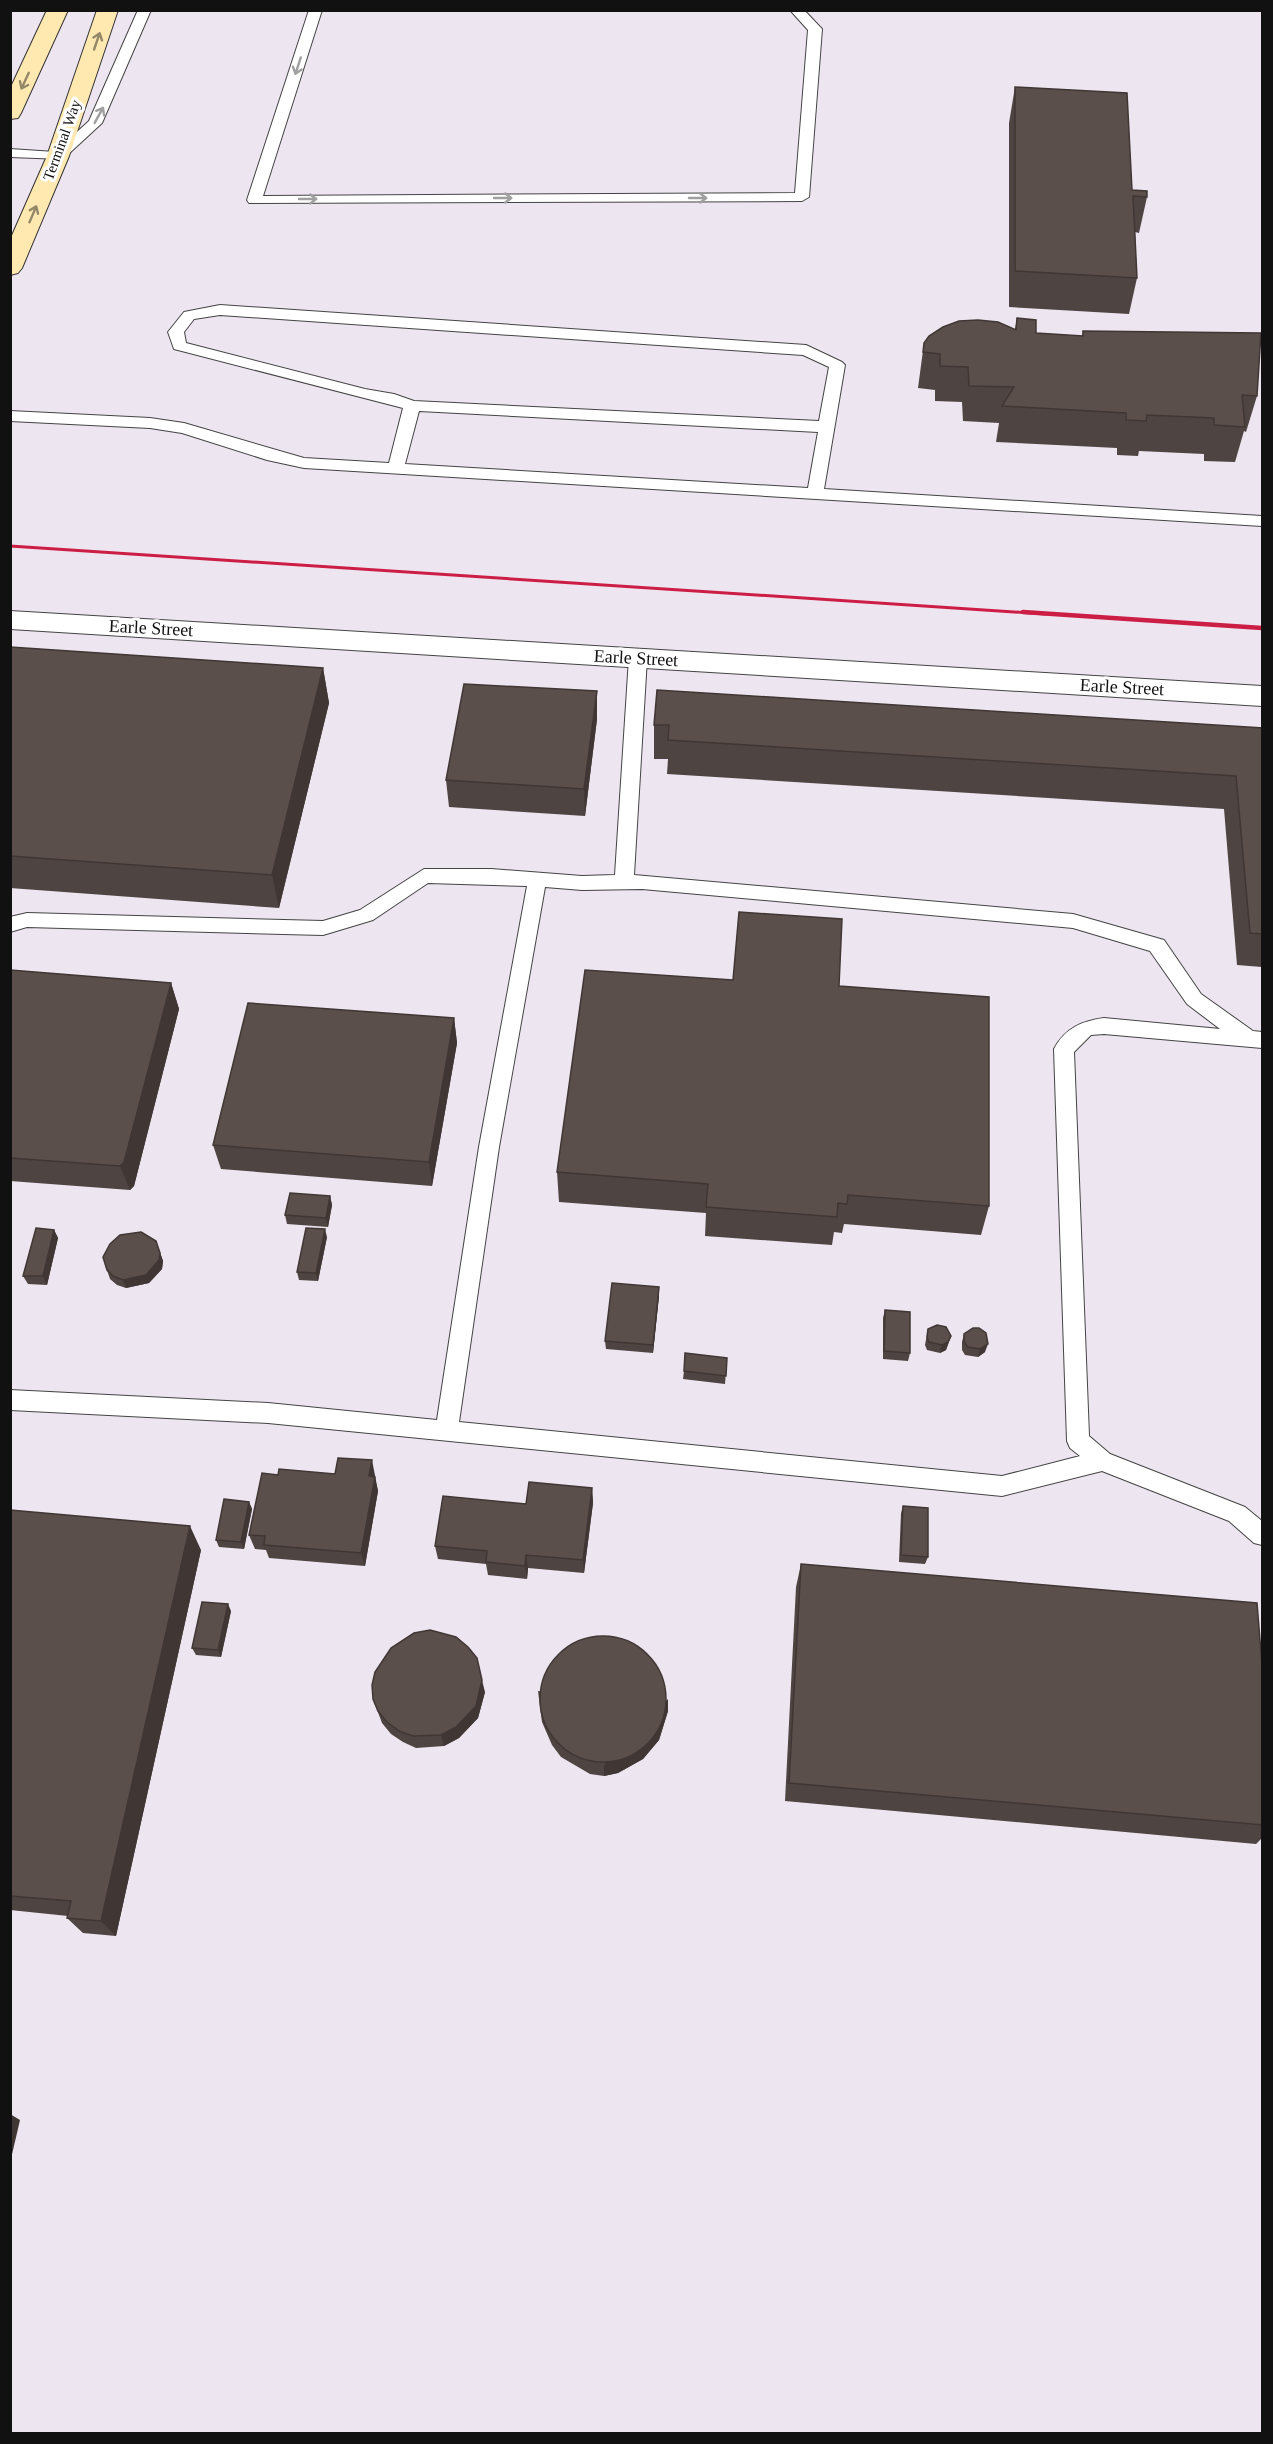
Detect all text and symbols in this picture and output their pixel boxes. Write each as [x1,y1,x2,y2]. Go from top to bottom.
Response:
one-way arrow [93,32,104,50]
one-way arrow [292,56,303,75]
one-way arrow [19,71,31,89]
street label: Terminal Way [40,97,84,182]
one-way arrow [93,107,105,124]
one-way arrow [688,192,708,204]
one-way arrow [298,193,318,205]
one-way arrow [493,193,513,204]
one-way arrow [28,205,40,223]
street label: Earle Street [108,616,194,640]
street label: Earle Street [593,646,679,670]
street label: Earle Street [1079,675,1165,699]

